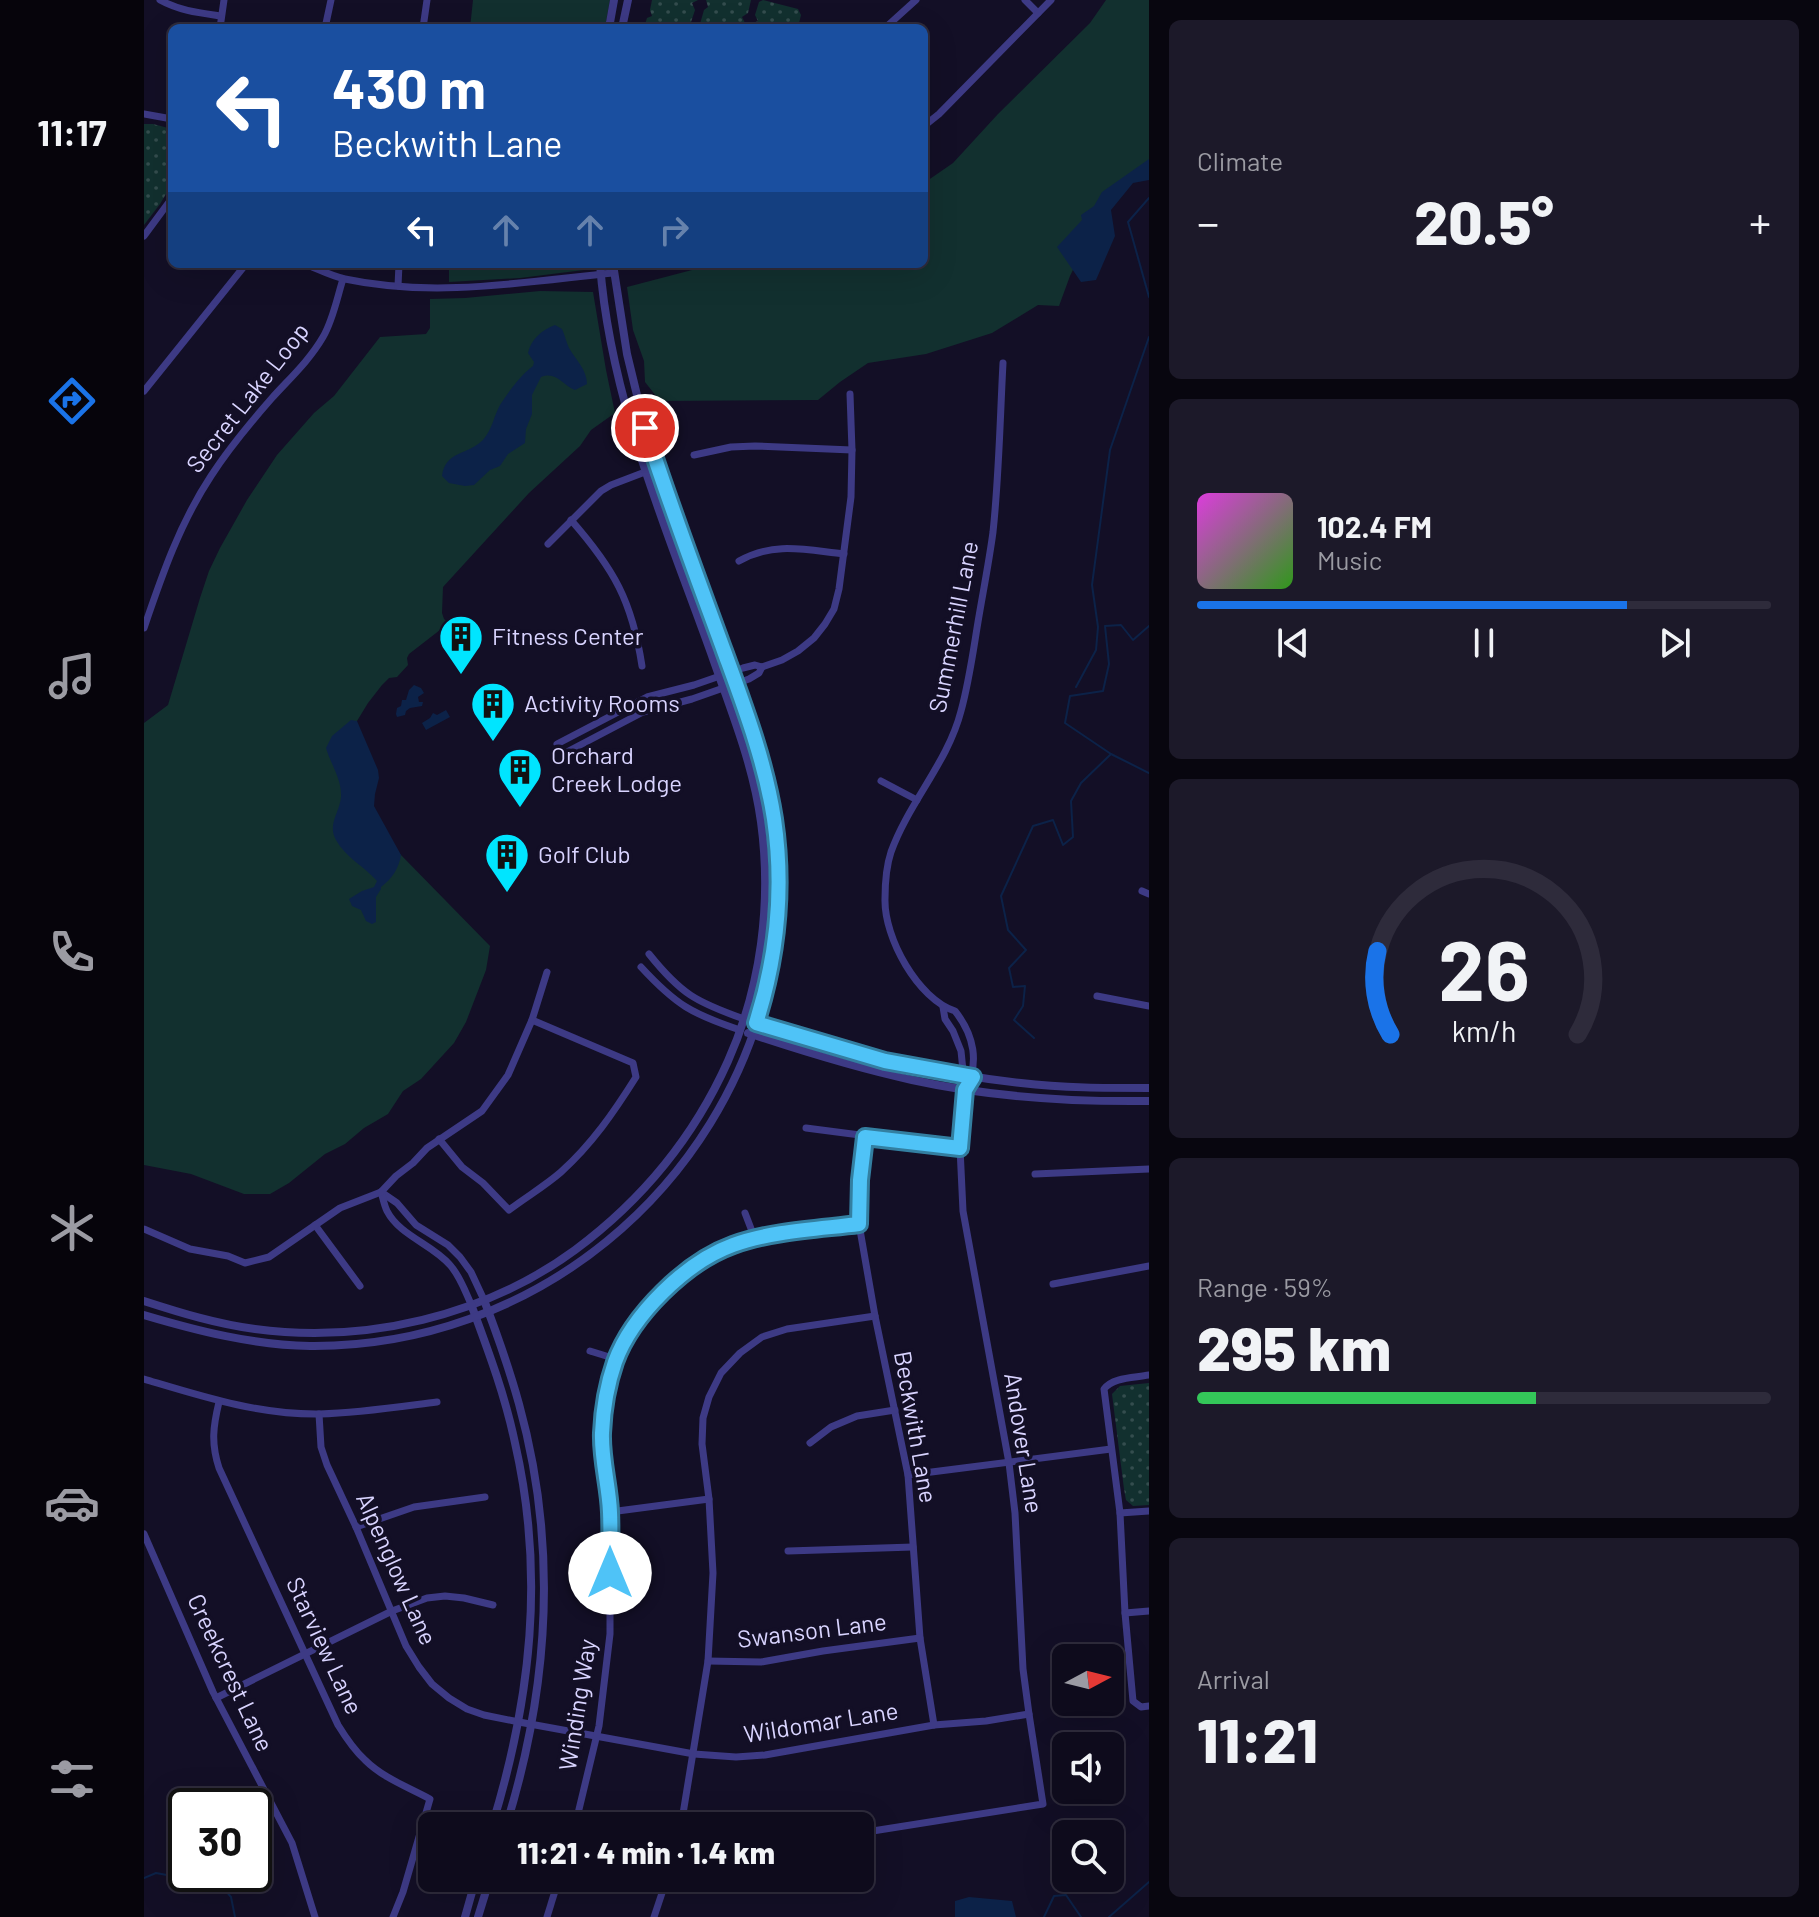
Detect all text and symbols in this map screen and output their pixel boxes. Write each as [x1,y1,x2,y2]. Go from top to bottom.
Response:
text: 430 m [332,53,486,120]
icon: left [200,56,304,160]
text: 11:17 [37,110,107,153]
text: Beckwith Lane [332,121,563,164]
text: Climate [1197,145,1283,176]
text: 20.5° [1414,185,1554,257]
text: − [1197,195,1219,248]
text: + [1749,195,1771,248]
icon: left [400,208,444,252]
icon: ahead [484,208,528,252]
icon: ahead [568,208,612,252]
icon: right [652,208,696,252]
street label: Secret Lake Loop [179,316,314,478]
icon: directions [44,373,100,429]
pin [611,394,679,462]
icon: arrive [623,406,667,450]
text: 102.4 FM [1317,508,1432,544]
street label: Summerhill Lane [922,538,983,715]
text: Music [1317,544,1382,575]
building icon: Fitness Center [437,613,485,676]
place label: Fitness Center [492,621,644,650]
icon: previous [1271,621,1315,665]
icon: pause [1462,621,1506,665]
icon: next [1653,621,1697,665]
icon: music [44,648,100,704]
building icon: Activity Rooms [469,680,517,743]
place label: Activity Rooms [524,688,680,717]
place label: Orchard Creek Lodge [551,740,682,797]
building icon: Orchard Creek Lodge [496,746,544,809]
building icon: Golf Club [483,831,531,894]
place label: Golf Club [538,839,631,868]
text: 26 [1438,917,1530,1017]
icon: phone [44,924,100,980]
text: km/h [1452,1013,1516,1048]
icon: climate [44,1200,100,1256]
text: Range · 59% [1197,1271,1333,1302]
text: 295 km [1197,1311,1391,1383]
street label: Beckwith Lane [889,1349,944,1505]
street label: Andover Lane [999,1370,1050,1515]
icon: car [44,1475,100,1531]
street label: Alpenglow Lane [351,1488,444,1649]
position arrow [568,1531,652,1615]
street label: Starview Lane [281,1572,370,1719]
street label: Creekcrest Lane [182,1589,281,1756]
street label: Swanson Lane [736,1606,888,1653]
street label: Winding Way [552,1637,601,1773]
north arrow [1052,1644,1124,1716]
map controls [1052,1644,1124,1892]
text: Arrival [1197,1663,1270,1694]
street label: Wildomar Lane [741,1695,900,1748]
text: 11:21 [1197,1703,1318,1775]
button: sound [1052,1732,1124,1804]
icon: filters [44,1751,100,1807]
speed limit sign: 30 [168,1788,272,1892]
button: search [1052,1820,1124,1892]
text: 11:21 · 4 min · 1.4 km [517,1834,775,1870]

